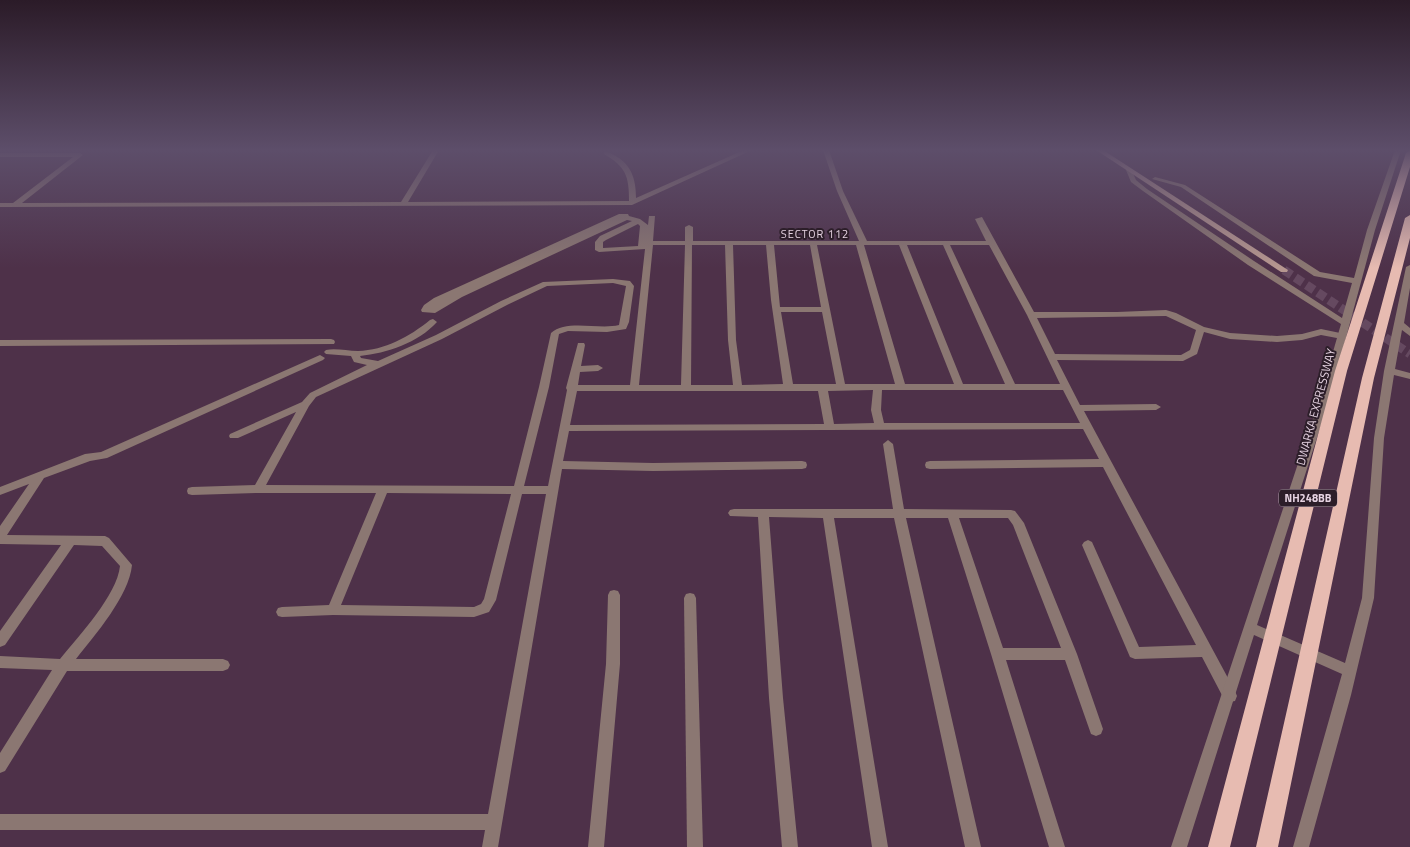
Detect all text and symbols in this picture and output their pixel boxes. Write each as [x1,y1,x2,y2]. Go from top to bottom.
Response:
district label: SECTOR 112 [781,226,849,242]
street label: DWARKA EXPRESSWAY [1291,346,1340,467]
road number: NH248BB [1279,489,1337,506]

